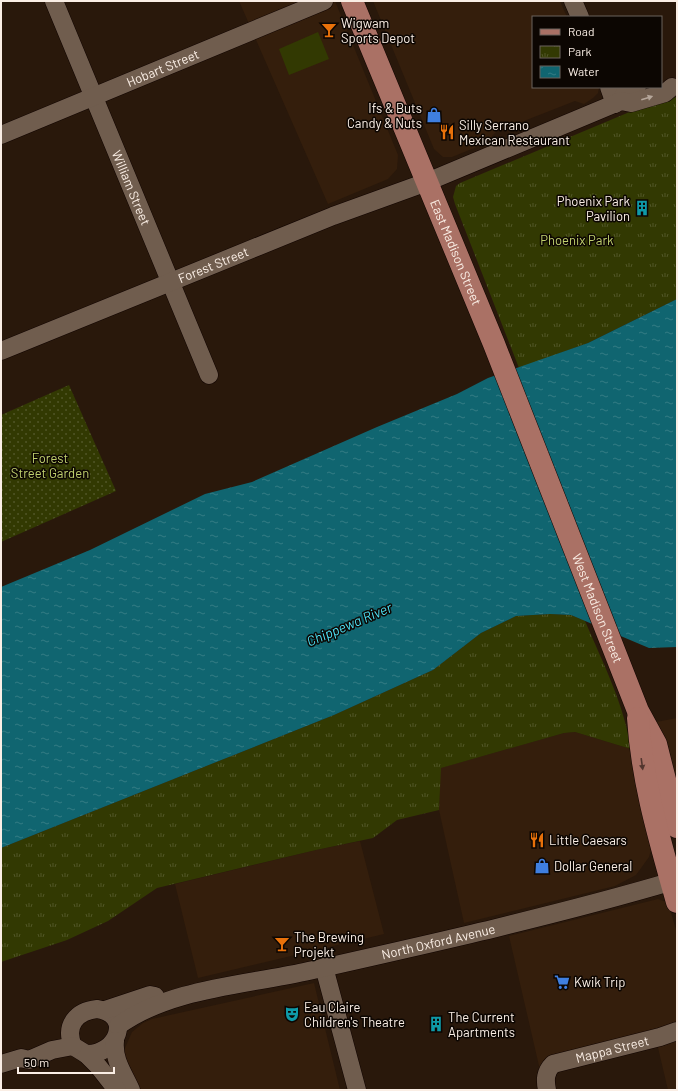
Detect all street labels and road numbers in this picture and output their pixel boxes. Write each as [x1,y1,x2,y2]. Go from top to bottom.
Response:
street label: Hobart Street [124,46,201,90]
street label: William Street [109,148,154,227]
street label: East Madison Street [427,197,485,308]
street label: Forest Street [176,243,251,286]
street label: West Madison Street [569,551,626,665]
street label: North Oxford Avenue [380,920,497,962]
street label: Mappa Street [574,1032,651,1066]

